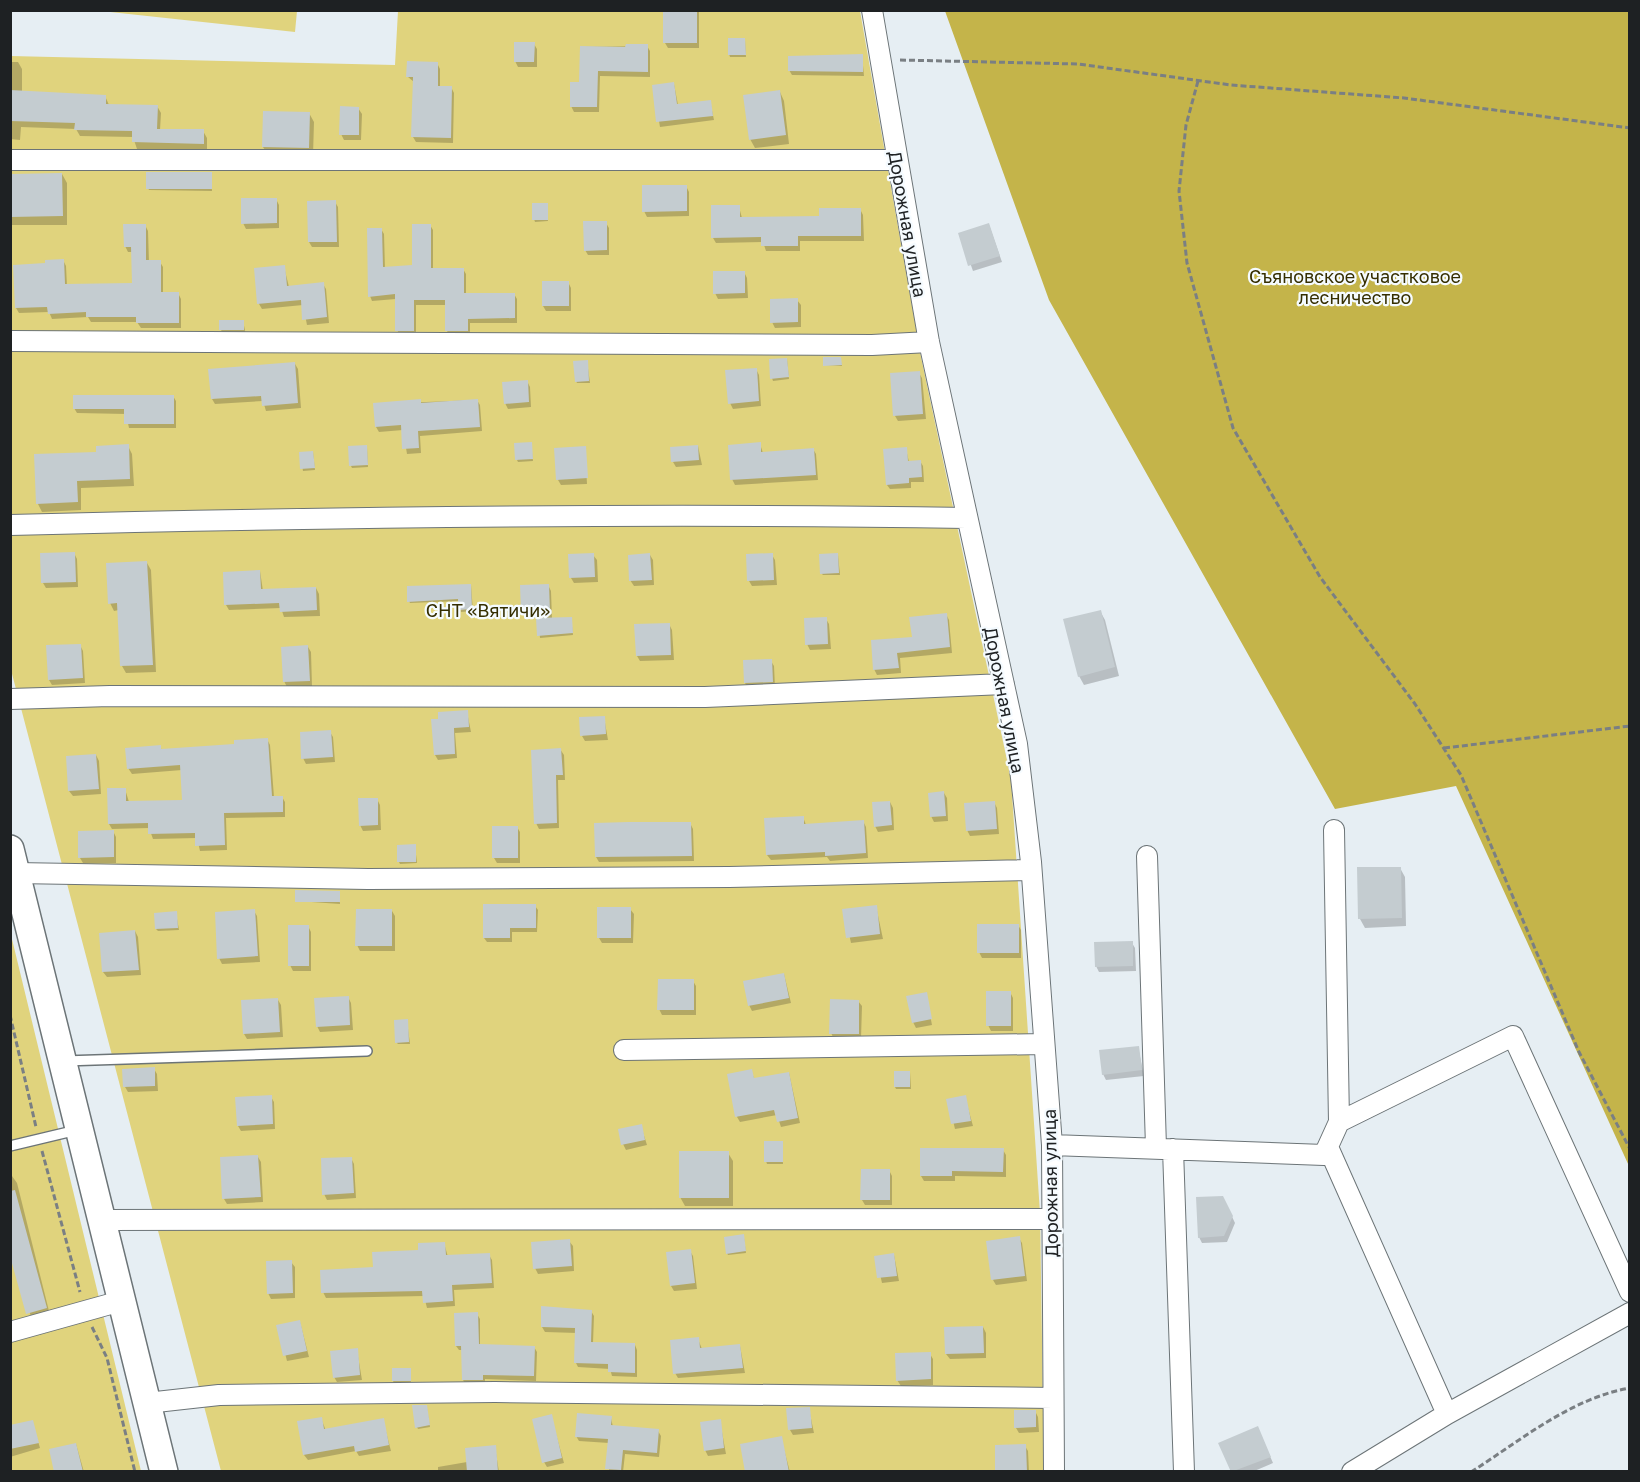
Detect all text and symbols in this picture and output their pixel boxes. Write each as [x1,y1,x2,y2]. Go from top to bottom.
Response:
street label: Дорожная улица [884,149,932,299]
park label: Съяновское участковое лесничество [1249,265,1461,308]
park label: СНТ «Вятичи» [426,599,550,621]
street label: Дорожная улица [980,625,1030,775]
street label: Дорожная улица [1038,1109,1062,1257]

